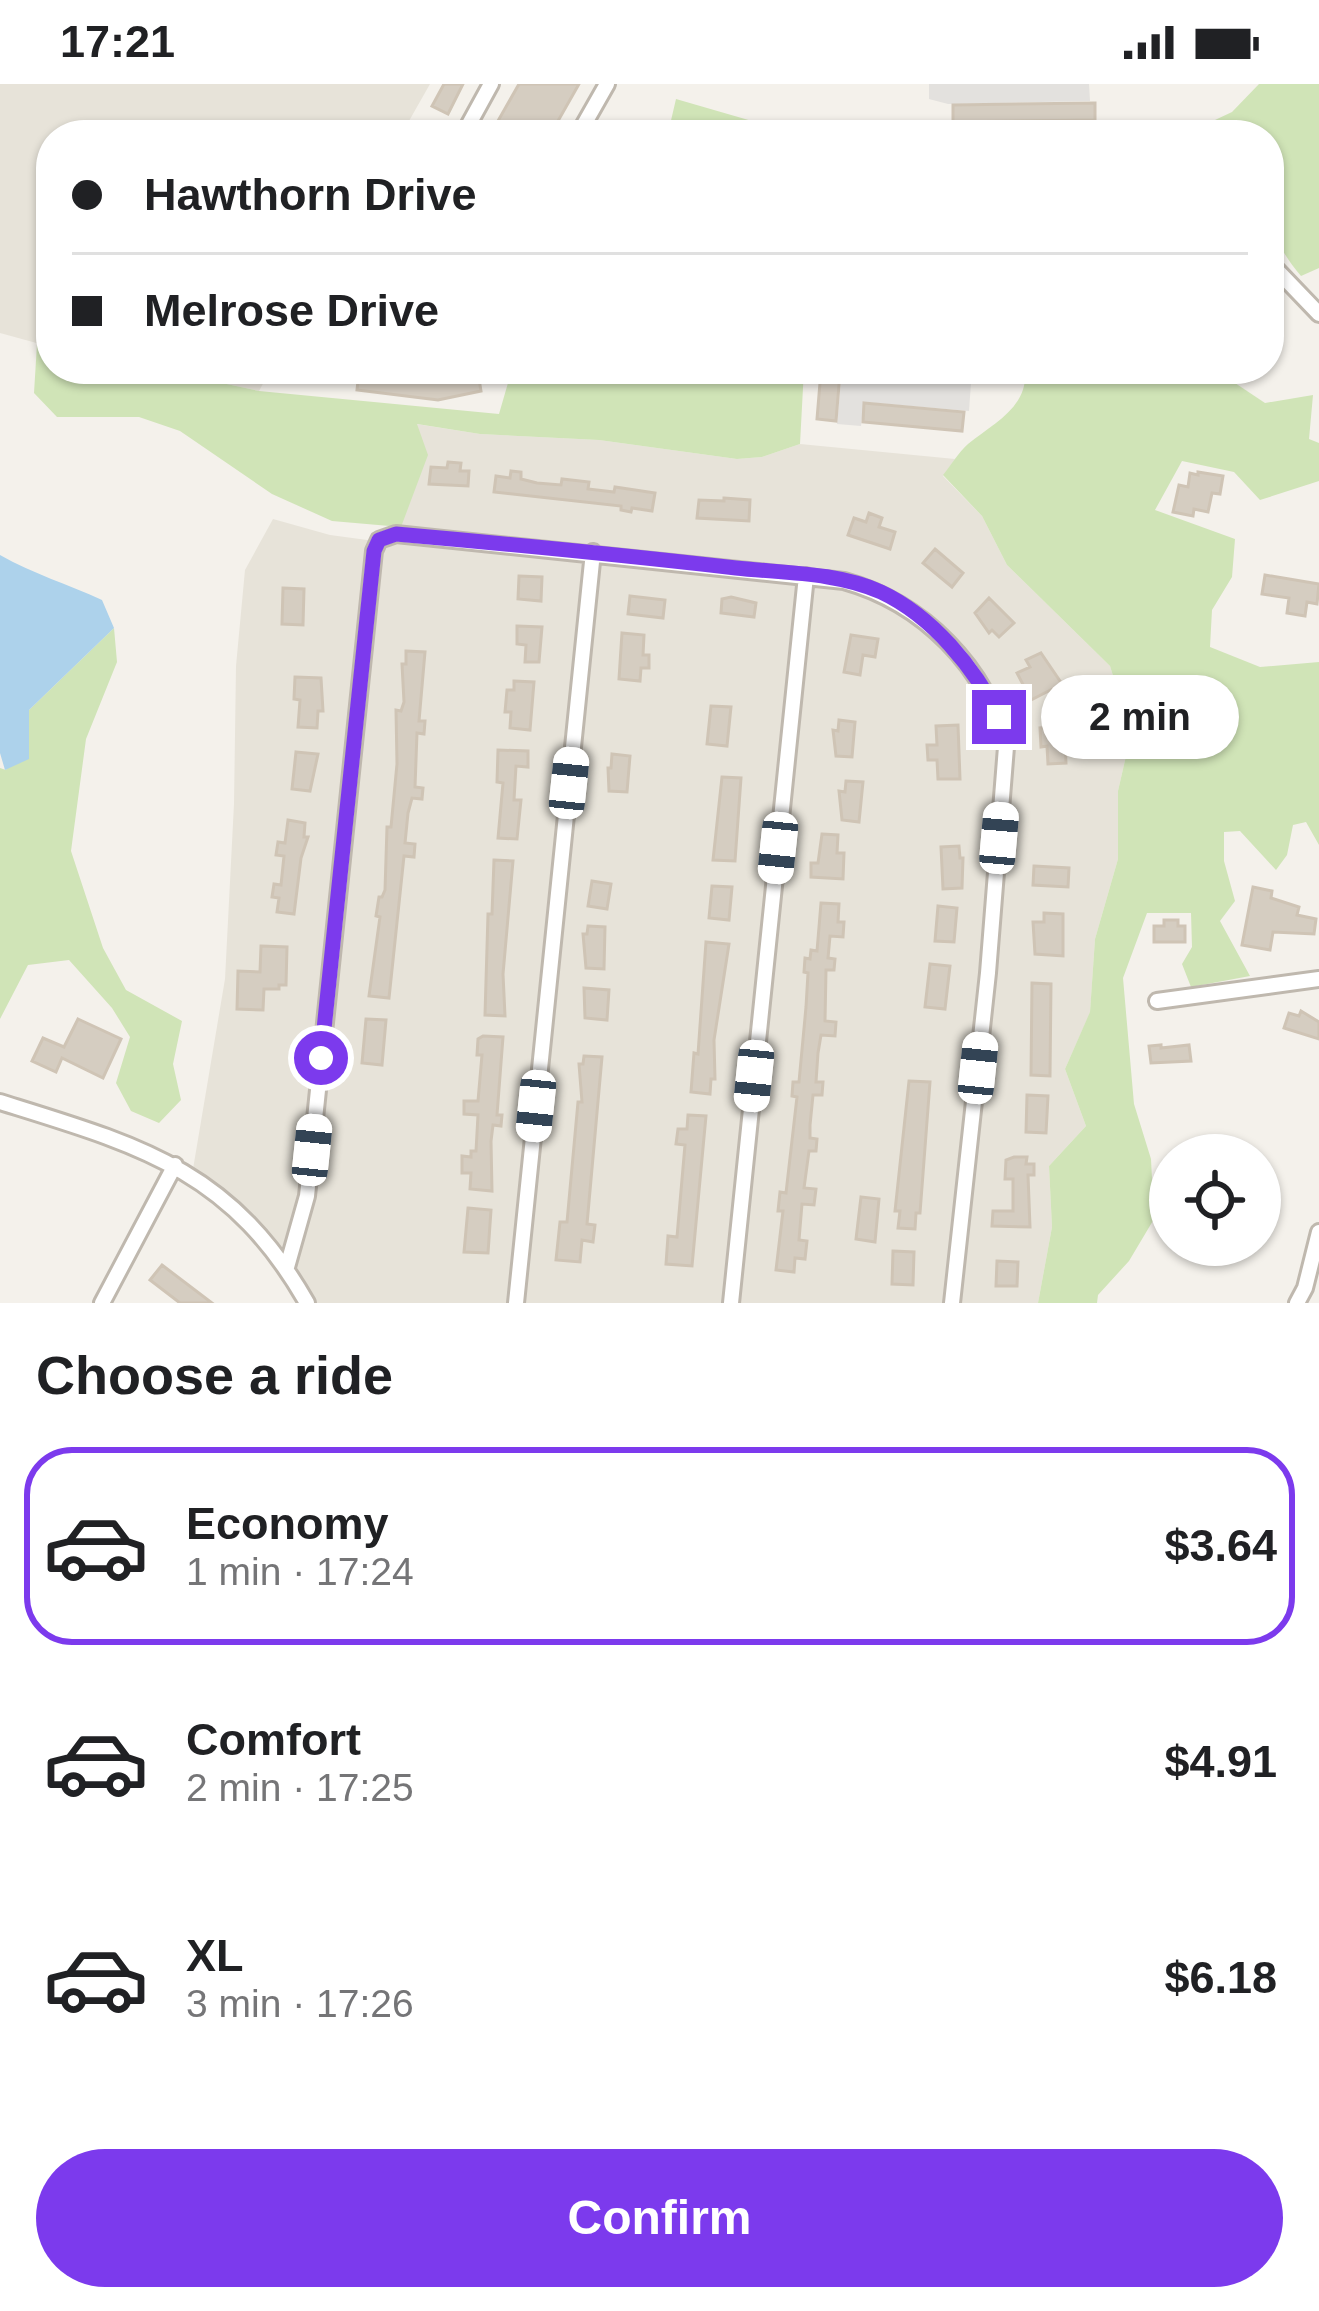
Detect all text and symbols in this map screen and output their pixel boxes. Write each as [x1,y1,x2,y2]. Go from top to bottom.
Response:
text: 17:21 [60,16,175,67]
text: Hawthorn Drive [144,169,477,220]
text: Melrose Drive [144,285,439,336]
callout: 2 min [1041,675,1239,759]
route end [972,690,1026,744]
text: 2 min [1089,695,1191,738]
car [547,745,591,821]
car [978,801,1020,875]
car [756,810,800,886]
car [956,1030,1000,1106]
route start [294,1031,348,1085]
car [732,1038,776,1114]
car [514,1068,558,1144]
car [290,1112,334,1188]
map controls [1149,1134,1281,1266]
button: locate [1149,1134,1281,1266]
text: Choose a ride [36,1345,393,1405]
icon: car [42,1492,150,1600]
text: Economy [186,1498,389,1549]
text: $3.64 [1164,1520,1277,1571]
text: 1 min · 17:24 [186,1550,414,1593]
icon: car [42,1708,150,1816]
text: Comfort [186,1714,361,1765]
text: $4.91 [1164,1736,1277,1787]
text: 2 min · 17:25 [186,1766,414,1809]
icon: car [42,1924,150,2032]
text: XL [186,1930,244,1981]
text: $6.18 [1164,1952,1277,2003]
text: 3 min · 17:26 [186,1982,414,2025]
button: Confirm [36,2149,1283,2287]

